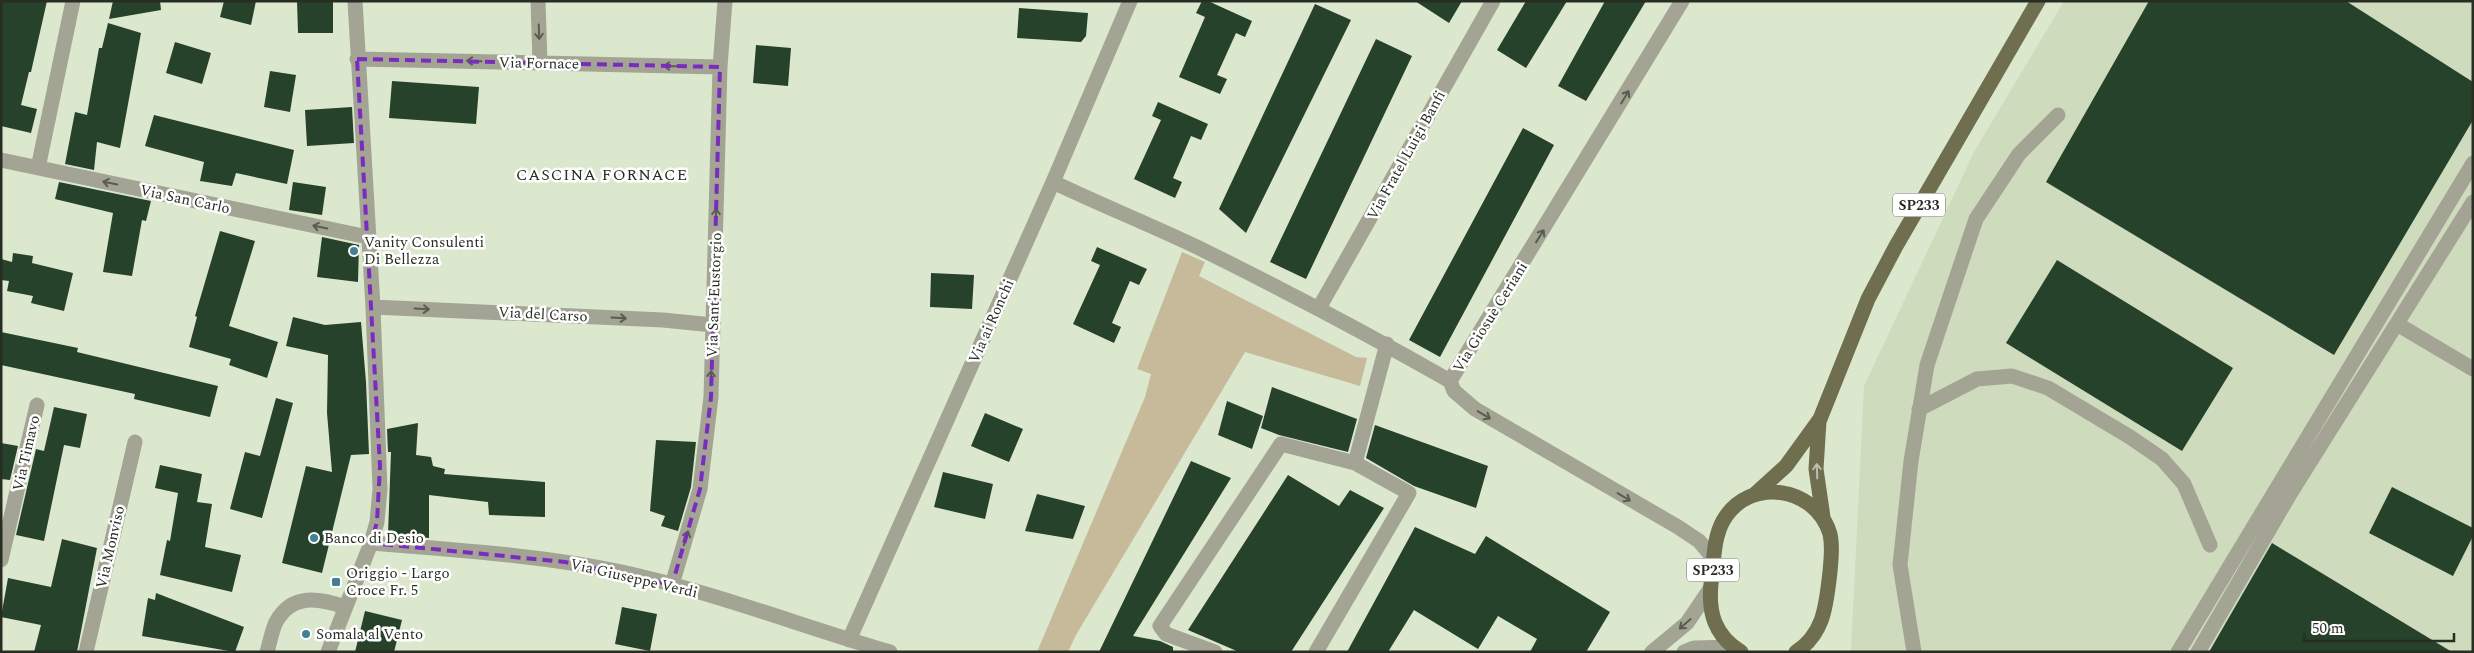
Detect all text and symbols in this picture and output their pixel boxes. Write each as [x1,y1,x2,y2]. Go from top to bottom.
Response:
one-way arrow [534,24,544,40]
street label: Via Fornace [499,51,579,76]
one-way arrow [466,57,482,66]
one-way arrow [663,61,680,71]
street label: Via Fratel Luigi Banfi [1361,86,1452,224]
one-way arrow [1620,90,1630,104]
district label: CASCINA FORNACE [516,163,688,187]
one-way arrow [103,178,119,187]
street label: Via San Carlo [138,179,232,220]
road number: SP233 [1893,194,1945,216]
one-way arrow [711,208,721,224]
one-way arrow [313,222,329,232]
one-way arrow [1536,229,1546,243]
place label: Vanity Consulenti Di Bellezza [364,231,484,271]
street label: Via Sant'Eustorgio [701,232,728,358]
marker: Vanity Consulenti Di Bellezza [348,245,360,257]
street label: Via Giosuè Ceriani [1447,257,1534,377]
street label: Via ai Ronchi [963,275,1020,367]
street label: Via del Carso [498,301,588,328]
one-way arrow [414,305,430,314]
one-way arrow [611,313,627,322]
one-way arrow [707,370,716,386]
one-way arrow [1476,410,1490,420]
street label: Via Timavo [7,413,46,493]
one-way arrow [1812,463,1821,479]
one-way arrow [1616,493,1630,503]
street label: Via Monviso [90,503,131,591]
place label: Banco di Desio [324,527,424,550]
one-way arrow [681,530,691,546]
marker: Banco di Desio [308,532,320,544]
street label: Via Giuseppe Verdi [568,553,700,604]
road number: SP233 [1687,558,1739,582]
place label: Origgio - Largo Croce Fr. 5 [346,562,450,602]
marker: Origgio - Largo Croce Fr. 5 [330,576,342,588]
scale bar [2304,610,2454,642]
text: 50 m [2312,617,2344,640]
one-way arrow [1678,618,1691,630]
place label: Somala al Vento [316,623,423,646]
marker: Somala al Vento [300,628,312,640]

